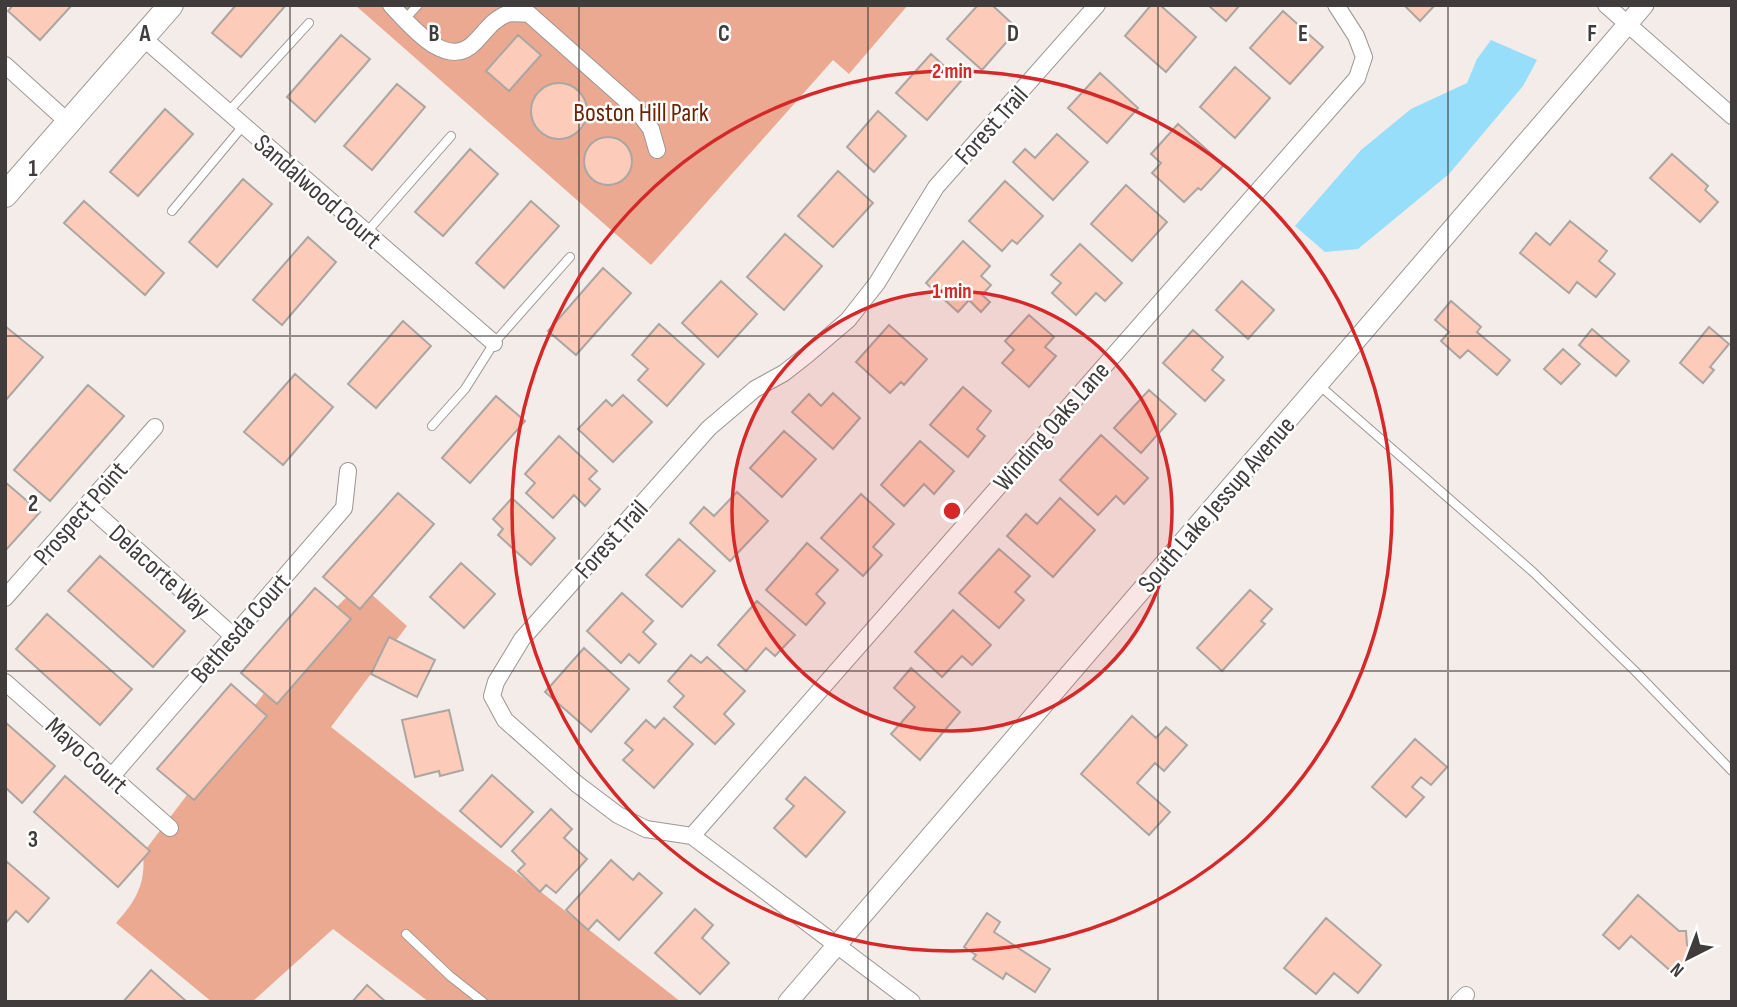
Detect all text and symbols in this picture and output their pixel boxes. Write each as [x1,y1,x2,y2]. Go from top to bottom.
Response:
text: A [139,20,152,48]
text: B [429,20,440,48]
text: C [718,20,730,48]
text: D [1007,20,1019,48]
text: E [1298,20,1308,48]
text: F [1587,20,1597,48]
text: 2 min [932,59,972,84]
street label: Forest Trail [949,81,1035,172]
park label: Boston Hill Park [573,98,709,129]
street label: Sandalwood Court [247,128,387,256]
text: 1 [28,155,38,183]
text: 1 min [932,279,972,304]
street label: Winding Oaks Lane [988,356,1117,498]
street label: South Lake Jessup Avenue [1132,411,1302,599]
street label: Prospect Point [28,456,135,572]
text: 2 [28,490,38,518]
street label: Forest Trail [569,495,655,586]
centre of rings [940,499,964,523]
street label: Delacorte Way [102,519,216,626]
street label: Bethesda Court [185,568,297,690]
street label: Mayo Court [39,711,133,801]
text: 3 [28,826,38,854]
north arrow [1653,923,1723,993]
text: N [1666,958,1689,981]

